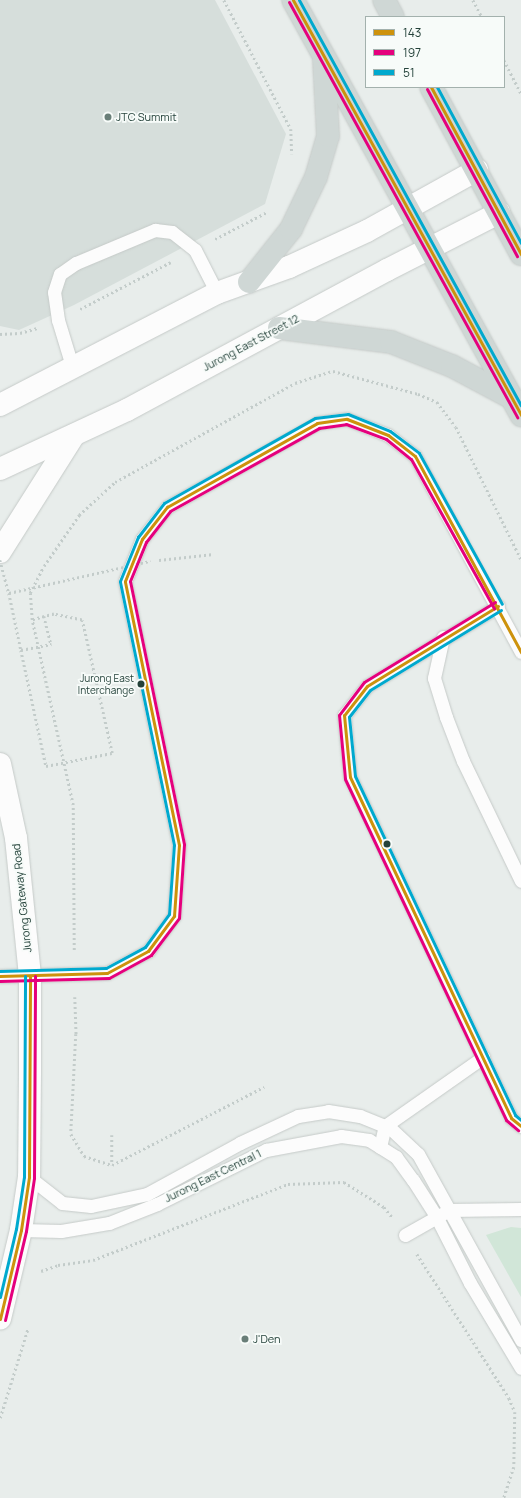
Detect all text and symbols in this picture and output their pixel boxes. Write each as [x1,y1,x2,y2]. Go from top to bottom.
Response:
legend [365,16,505,88]
text: 143 [403,24,421,41]
text: 197 [403,44,421,61]
text: 51 [403,64,415,81]
place label: JTC Summit [116,110,177,124]
marker: JTC Summit [103,112,113,122]
street label: Jurong East Street 12 [201,312,301,374]
place label: Jurong East Interchange [78,672,134,696]
marker: Jurong East Interchange [136,679,146,689]
unlabelled marker [382,839,392,849]
street label: Jurong Gateway Road [10,843,34,953]
street label: Jurong East Central 1 [162,1147,264,1205]
place label: J'Den [253,1332,281,1346]
marker: J'Den [240,1334,250,1344]

